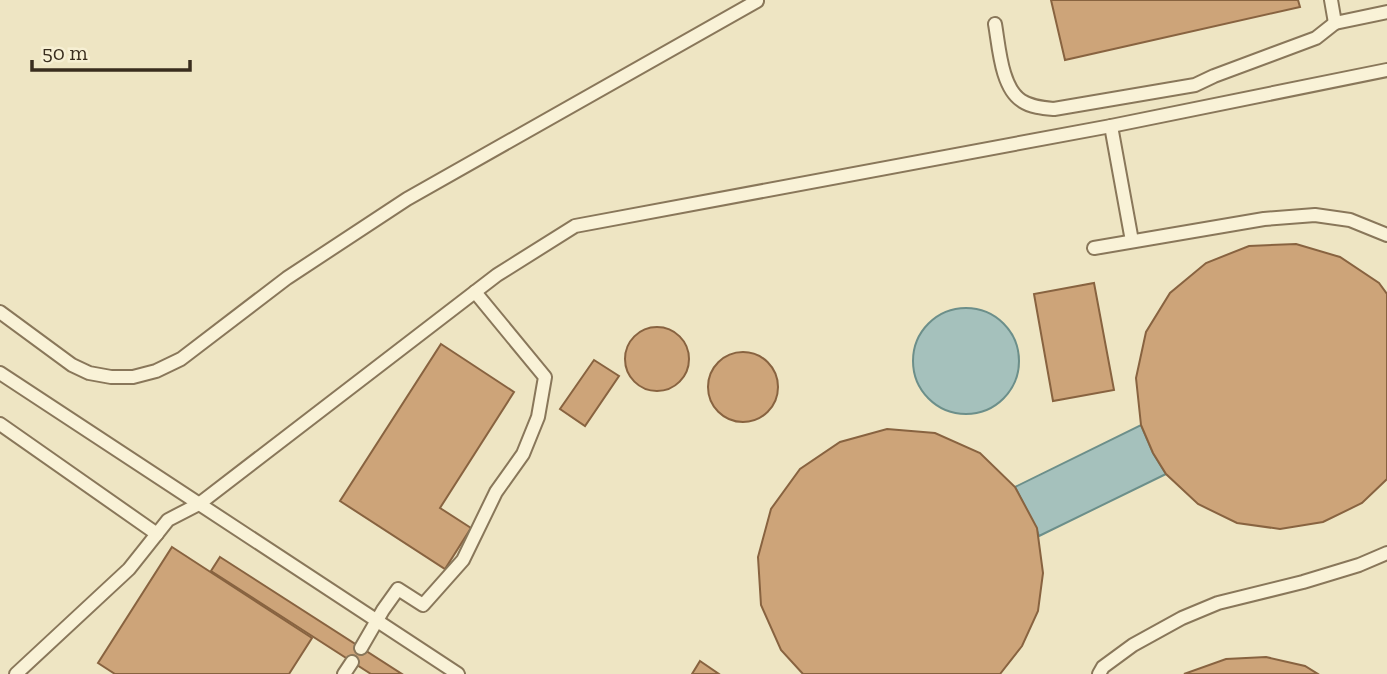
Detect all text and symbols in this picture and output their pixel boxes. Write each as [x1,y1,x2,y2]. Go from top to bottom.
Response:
scale bar [32,28,189,72]
text: 50 m [42,40,88,65]

